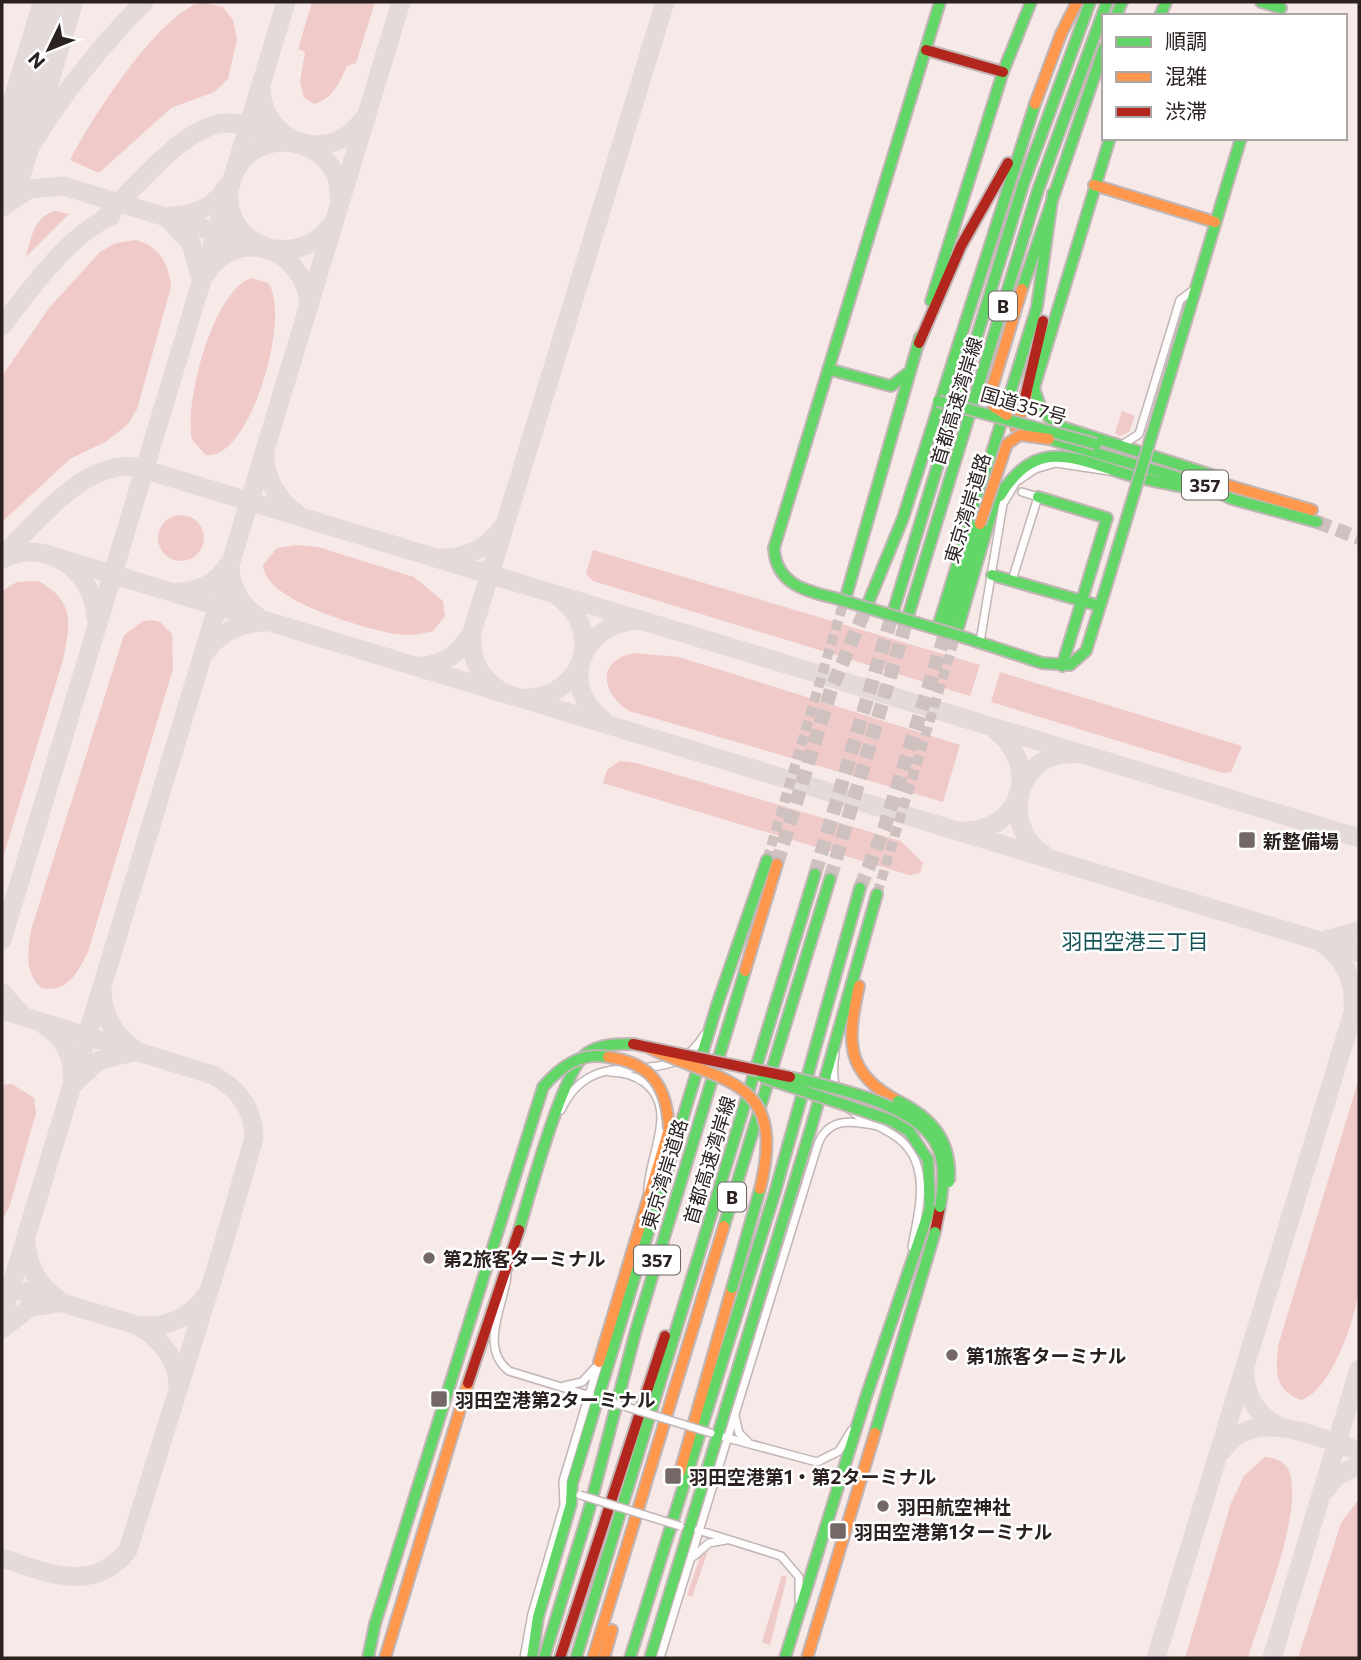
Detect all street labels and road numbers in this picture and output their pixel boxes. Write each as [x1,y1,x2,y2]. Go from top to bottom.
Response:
road number: B [989,292,1017,320]
street label: 首都高速湾岸線 [926,334,986,468]
street label: 国道357号 [978,382,1070,428]
street label: 東京湾岸道路 [939,450,995,566]
road number: 357 [1182,471,1228,500]
street label: 首都高速湾岸線 [679,1093,739,1227]
street label: 東京湾岸道路 [636,1116,692,1232]
road number: B [718,1182,746,1212]
road number: 357 [634,1246,680,1274]

